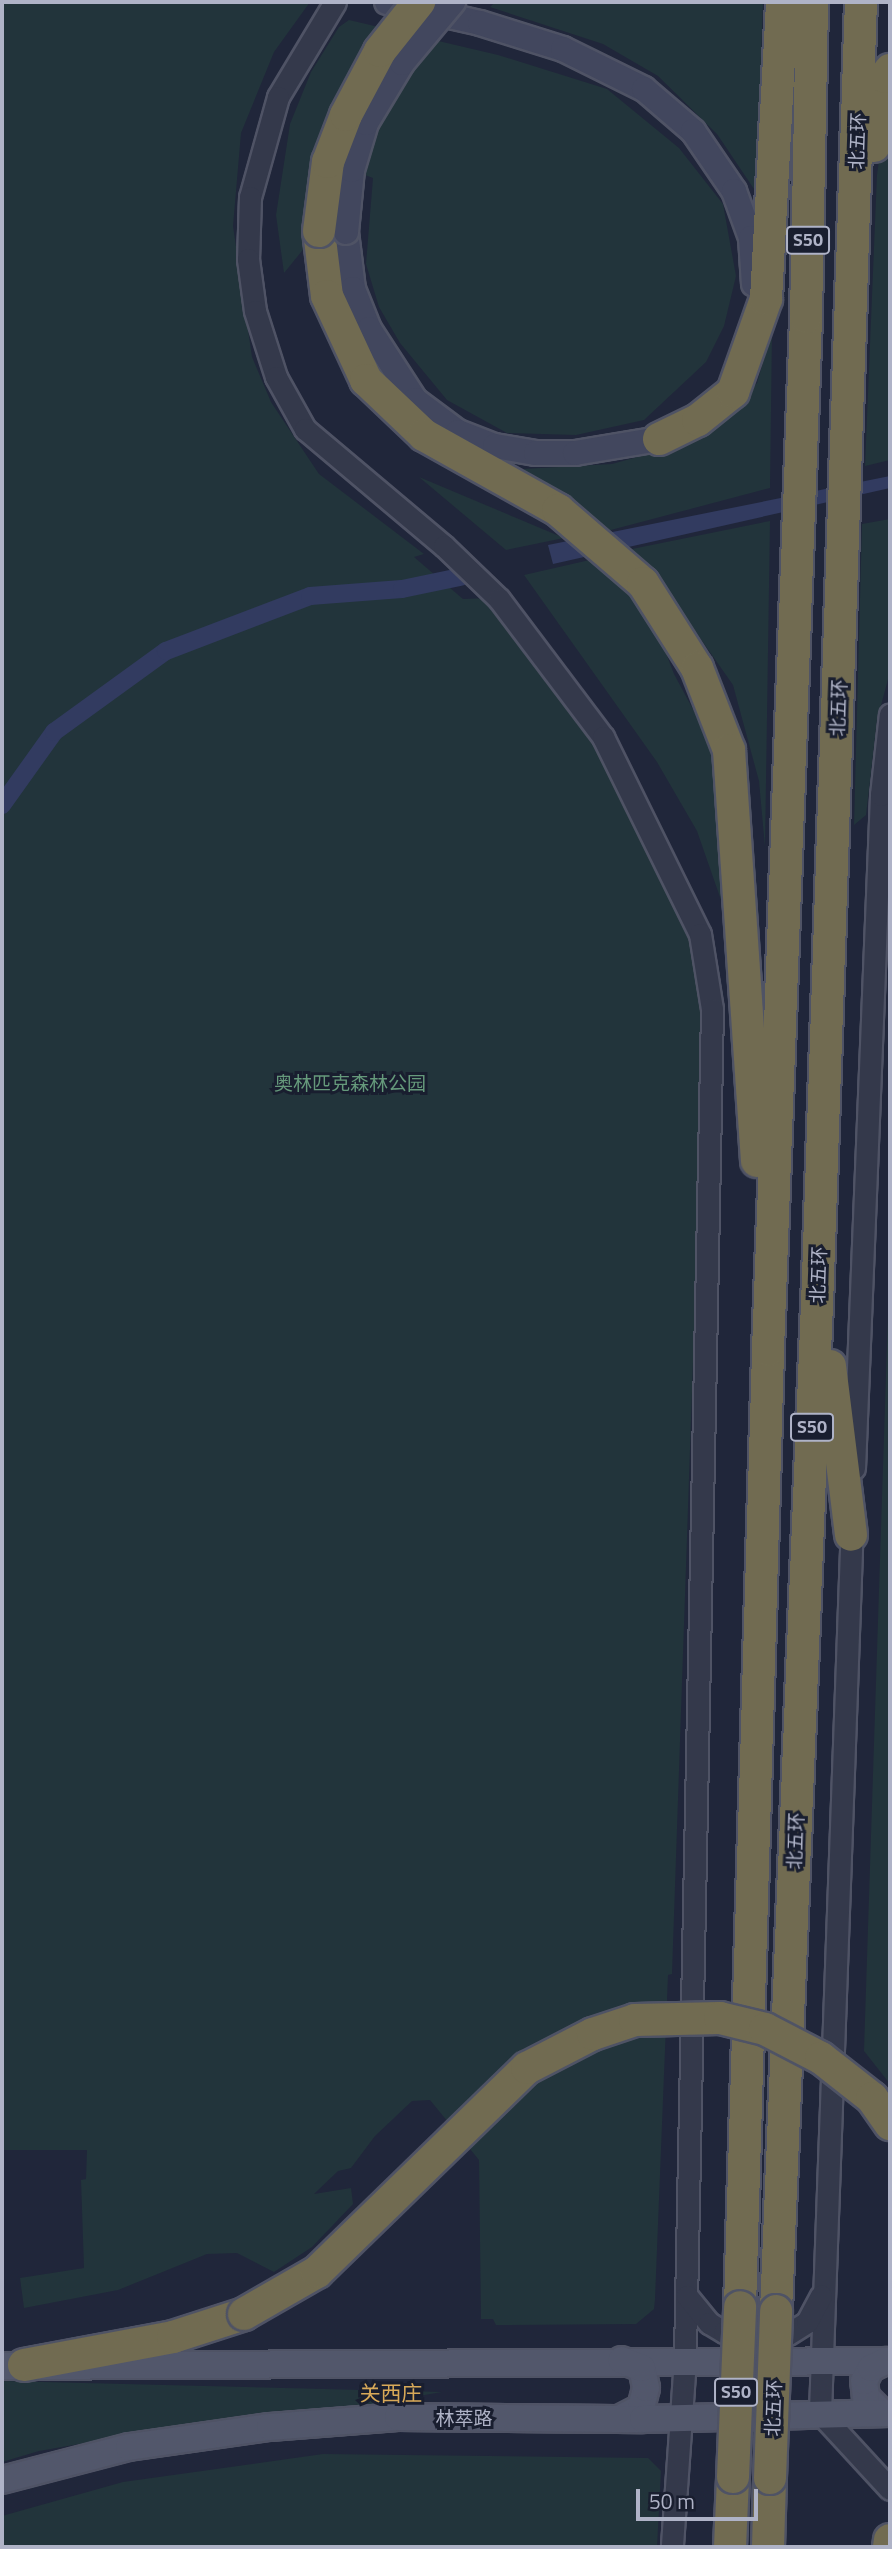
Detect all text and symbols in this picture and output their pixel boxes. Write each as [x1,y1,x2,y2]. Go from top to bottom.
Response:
street label: 北五环 [845,112,869,170]
road number: S50 [785,226,831,254]
street label: 北五环 [826,679,850,737]
park label: 奥林匹克森林公园 [274,1072,426,1094]
street label: 北五环 [806,1246,830,1304]
road number: S50 [789,1412,835,1442]
street label: 北五环 [783,1812,807,1870]
road number: S50 [713,2378,759,2406]
street label: 北五环 [761,2379,785,2437]
district label: 关西庄 [360,2380,422,2406]
street label: 林萃路 [436,2407,492,2429]
scale bar [640,2476,762,2520]
text: 50 m [649,2485,695,2517]

